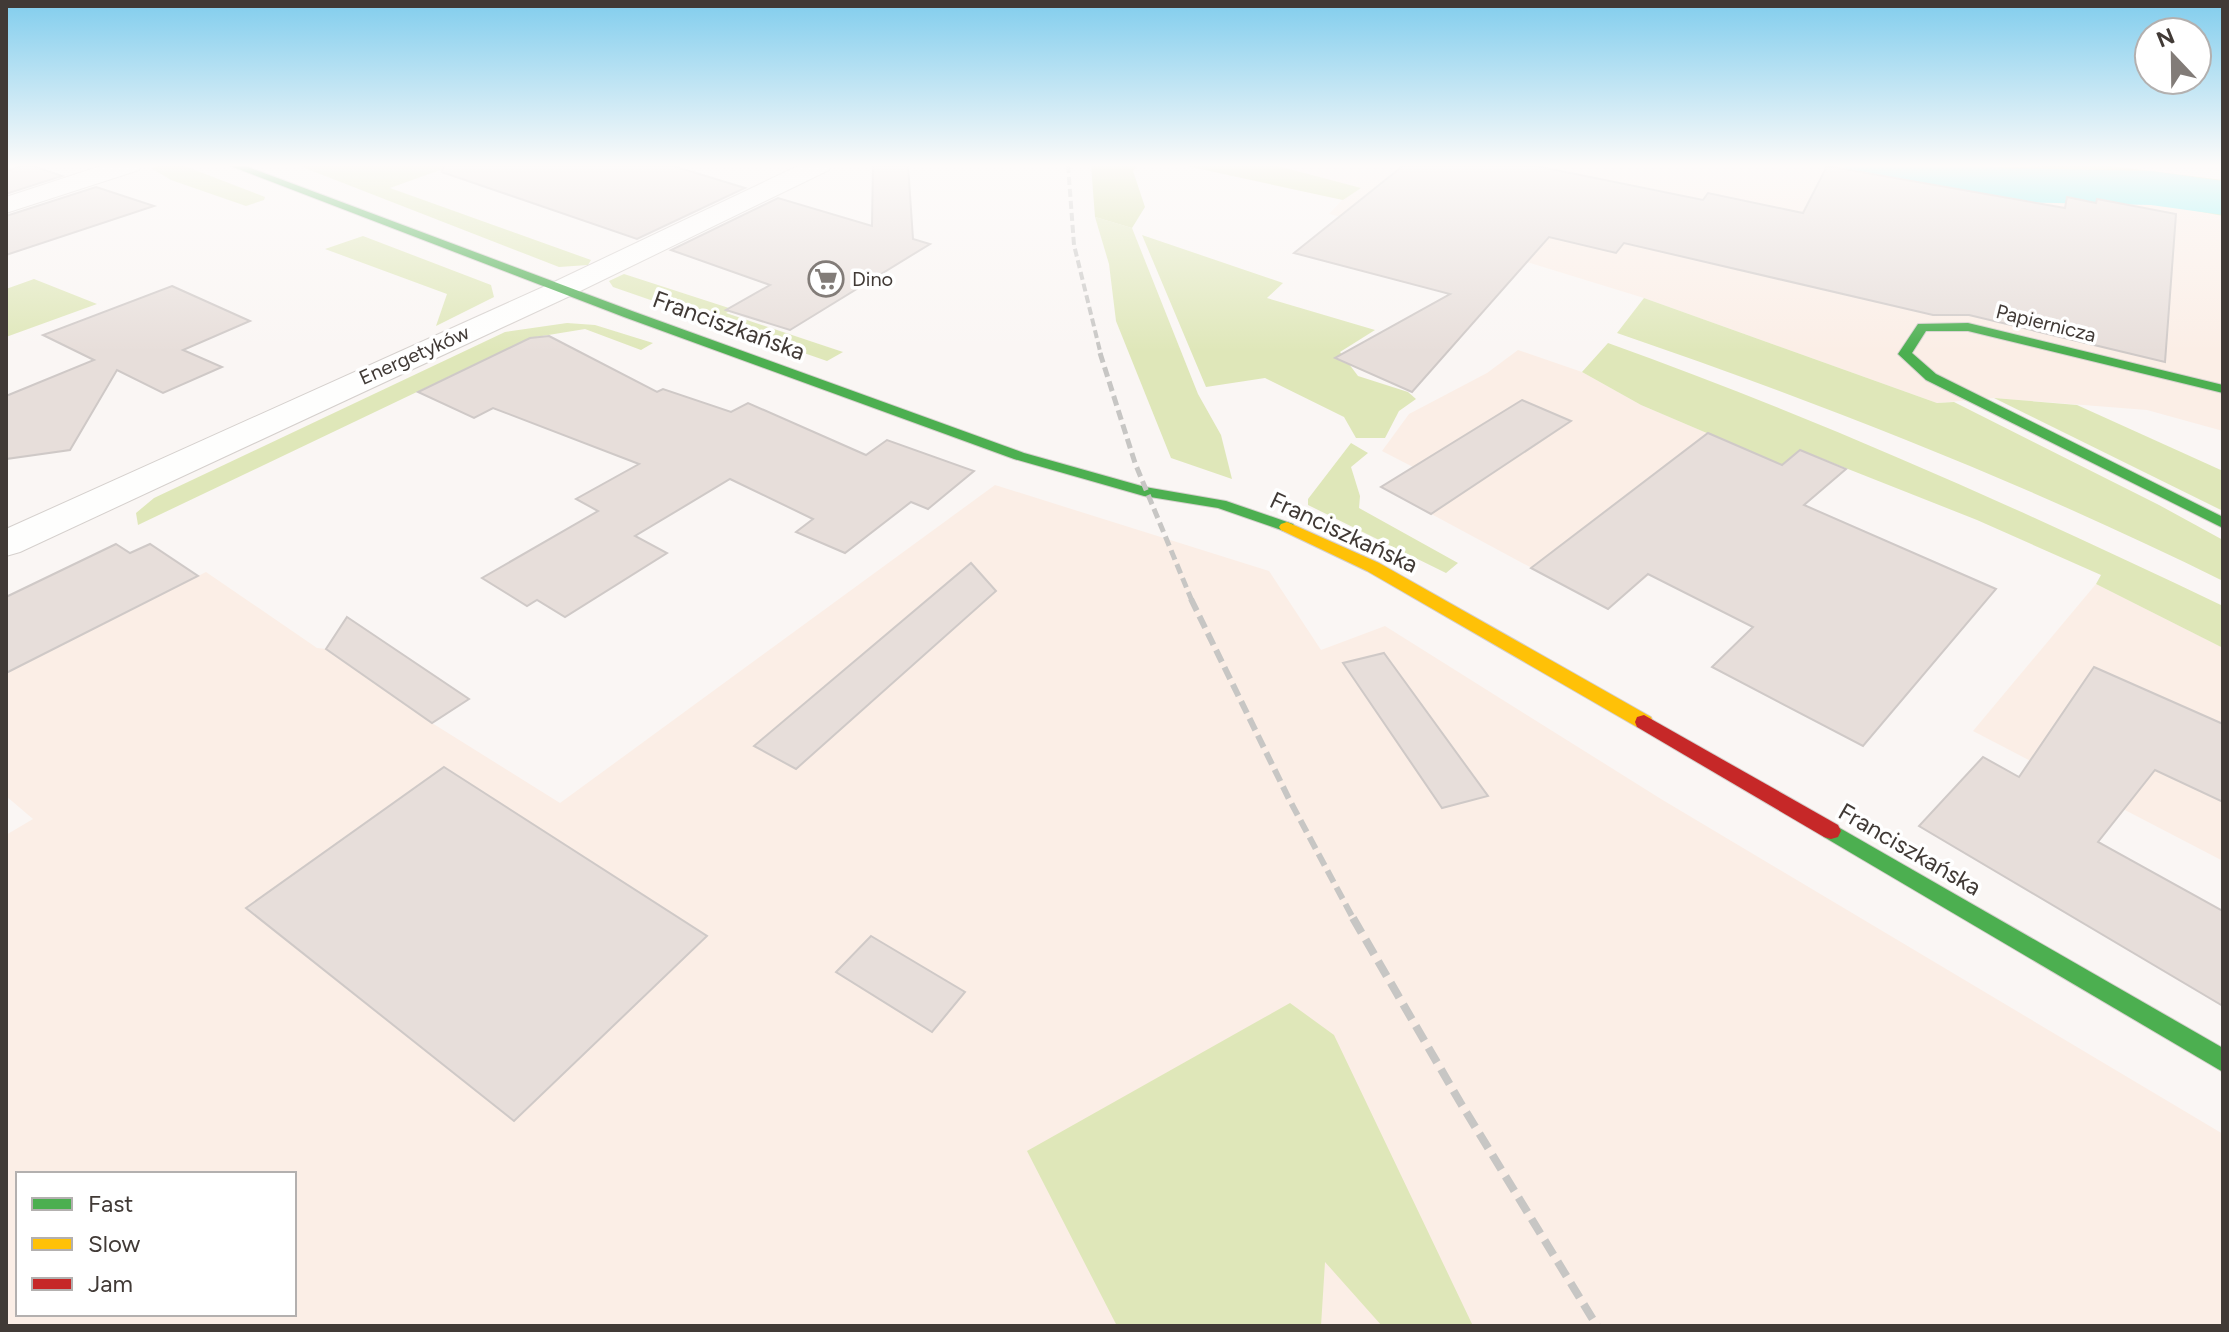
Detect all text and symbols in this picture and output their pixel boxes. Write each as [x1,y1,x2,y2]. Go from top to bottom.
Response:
north arrow [2133,16,2213,96]
text: N [2153,22,2179,54]
supermarket icon: Dino [807,260,845,298]
place label: Dino [852,267,893,291]
street label: Franciszkańska [649,284,809,366]
street label: Papiernicza [1993,299,2099,347]
street label: Energetyków [355,320,473,390]
street label: Franciszkańska [1265,485,1423,579]
street label: Franciszkańska [1834,796,1986,902]
legend [16,1172,296,1316]
text: Fast [88,1189,133,1218]
text: Slow [88,1229,141,1258]
text: Jam [88,1269,133,1298]

